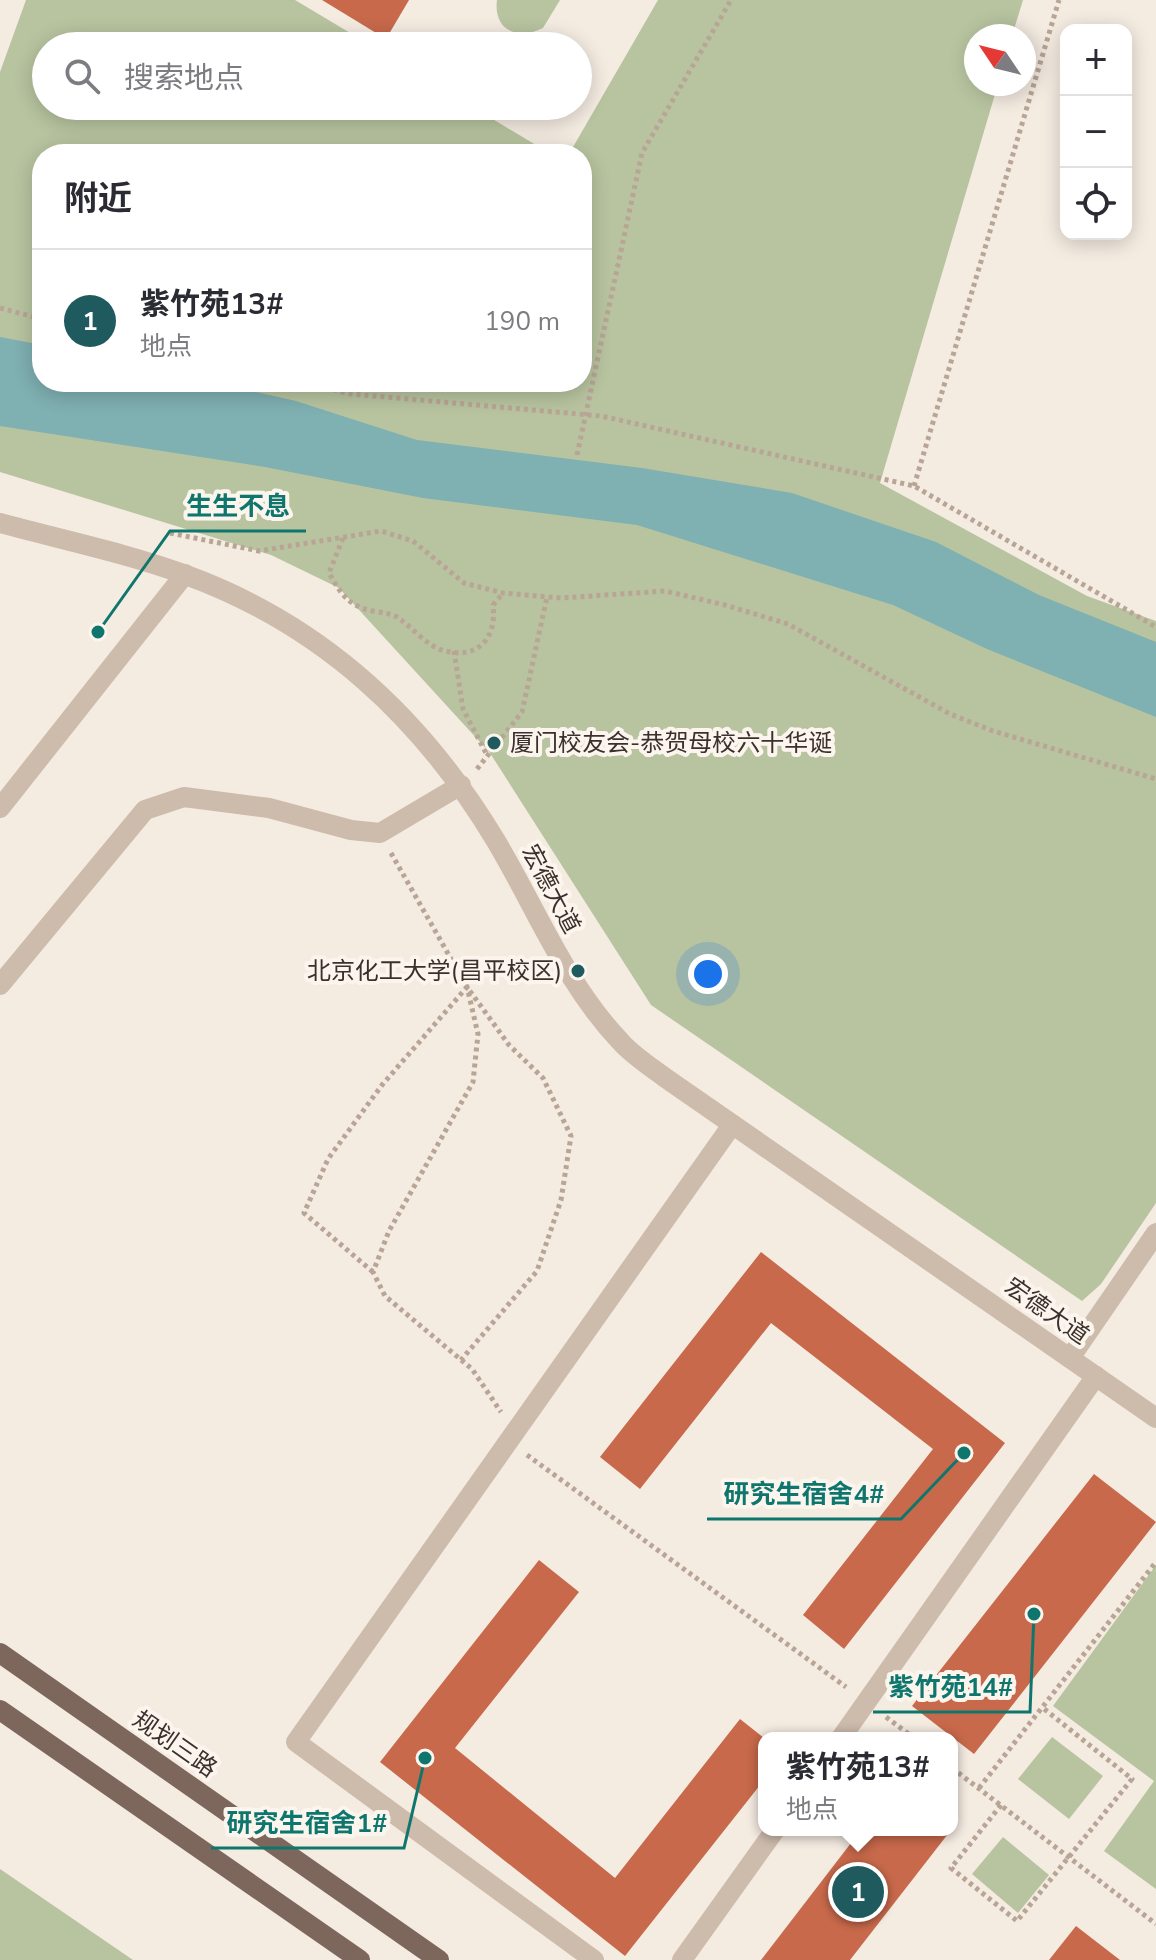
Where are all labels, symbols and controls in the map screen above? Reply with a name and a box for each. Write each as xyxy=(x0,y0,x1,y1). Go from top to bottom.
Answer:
north arrow xyxy=(964,24,1036,96)
map controls xyxy=(1060,24,1132,240)
button: + xyxy=(1060,24,1132,96)
search box xyxy=(32,32,592,120)
icon: search xyxy=(60,54,104,98)
text: 搜索地点 xyxy=(124,58,244,99)
button: − xyxy=(1060,96,1132,168)
button: locate xyxy=(1060,168,1132,240)
text: 附近 xyxy=(64,176,132,222)
text: 紫竹苑13# xyxy=(140,284,284,325)
text: 1 xyxy=(82,304,98,339)
text: 190 m xyxy=(484,304,560,339)
text: 地点 xyxy=(140,329,192,364)
callout: 生生不息 xyxy=(170,481,306,531)
text: 生生不息 xyxy=(186,489,290,524)
place label: 厦门校友会-恭贺母校六十华诞 xyxy=(510,727,832,759)
marker: 厦门校友会-恭贺母校六十华诞 xyxy=(485,734,503,752)
street label: 宏德大道 xyxy=(514,839,588,939)
your location xyxy=(688,954,728,994)
place label: 北京化工大学(昌平校区) xyxy=(307,955,562,987)
marker: 北京化工大学(昌平校区) xyxy=(569,962,587,980)
street label: 宏德大道 xyxy=(999,1270,1095,1352)
callout: 研究生宿舍4# xyxy=(707,1469,901,1519)
text: 研究生宿舍4# xyxy=(723,1477,885,1512)
callout: 紫竹苑14# xyxy=(873,1662,1030,1712)
text: 紫竹苑14# xyxy=(889,1670,1013,1705)
street label: 规划三路 xyxy=(127,1703,223,1785)
popup xyxy=(758,1732,958,1836)
text: 紫竹苑13# xyxy=(786,1747,930,1788)
text: 地点 xyxy=(786,1792,838,1827)
callout: 研究生宿舍1# xyxy=(211,1798,404,1848)
text: 研究生宿舍1# xyxy=(226,1806,388,1841)
pin: 1 xyxy=(832,1862,884,1922)

